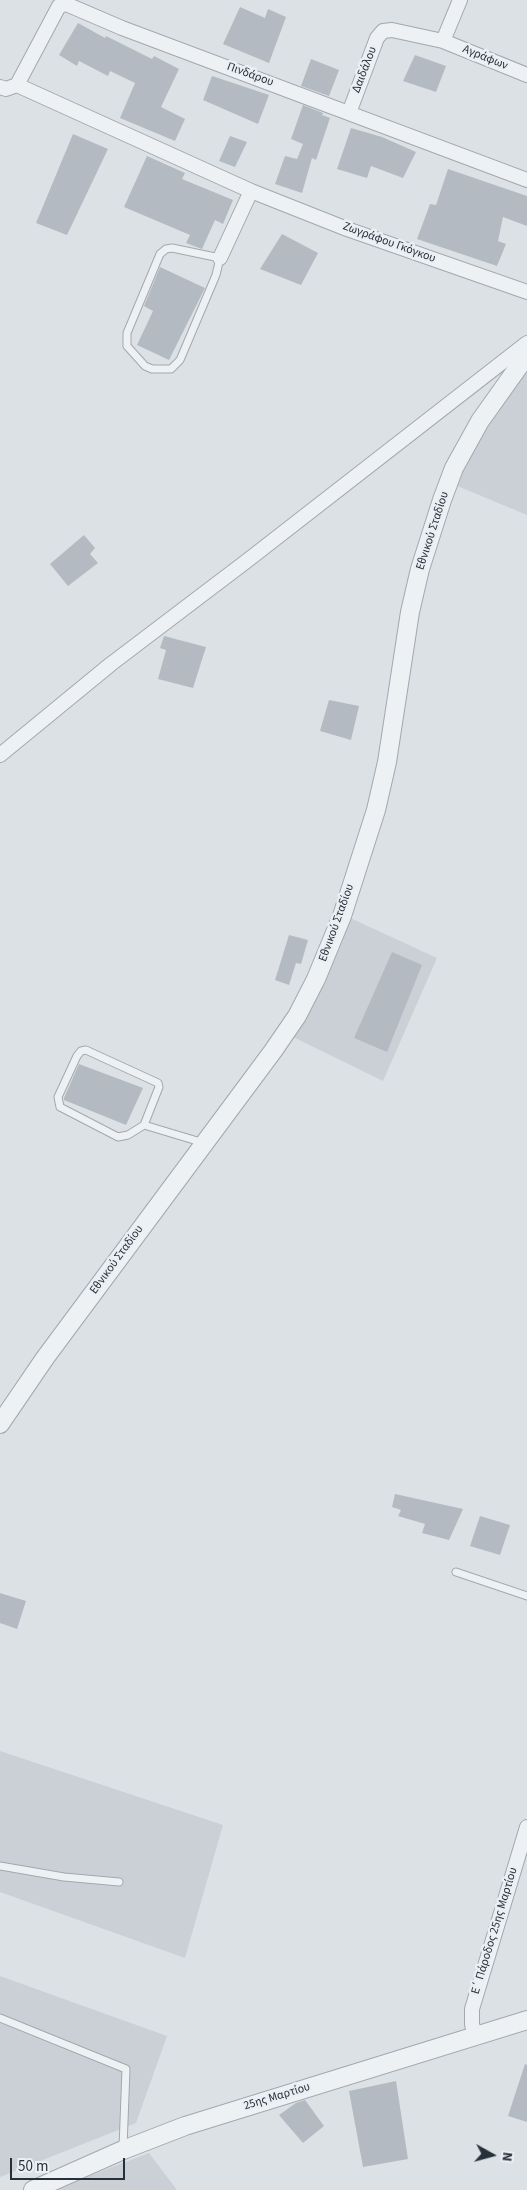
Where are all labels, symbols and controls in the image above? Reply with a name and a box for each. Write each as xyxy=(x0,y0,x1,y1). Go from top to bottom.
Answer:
street label: Αγράφων xyxy=(460,42,510,74)
street label: Δαιδάλου xyxy=(350,45,380,95)
street label: Πινδάρου xyxy=(225,60,275,90)
street label: Ζωγράφου Γκόγκου xyxy=(341,220,437,266)
street label: Εθνικού Σταδίου xyxy=(414,490,452,572)
street label: Εθνικού Σταδίου xyxy=(316,882,358,964)
street label: Εθνικού Σταδίου xyxy=(87,1223,147,1297)
street label: Ε΄ Πάροδος 25ης Μαρτίου xyxy=(469,1866,521,1996)
street label: 25ης Μαρτίου xyxy=(242,2080,312,2114)
north arrow xyxy=(467,2130,517,2180)
scale bar xyxy=(12,2148,128,2180)
text: N xyxy=(496,2151,517,2163)
text: 50 m xyxy=(18,2156,48,2177)

